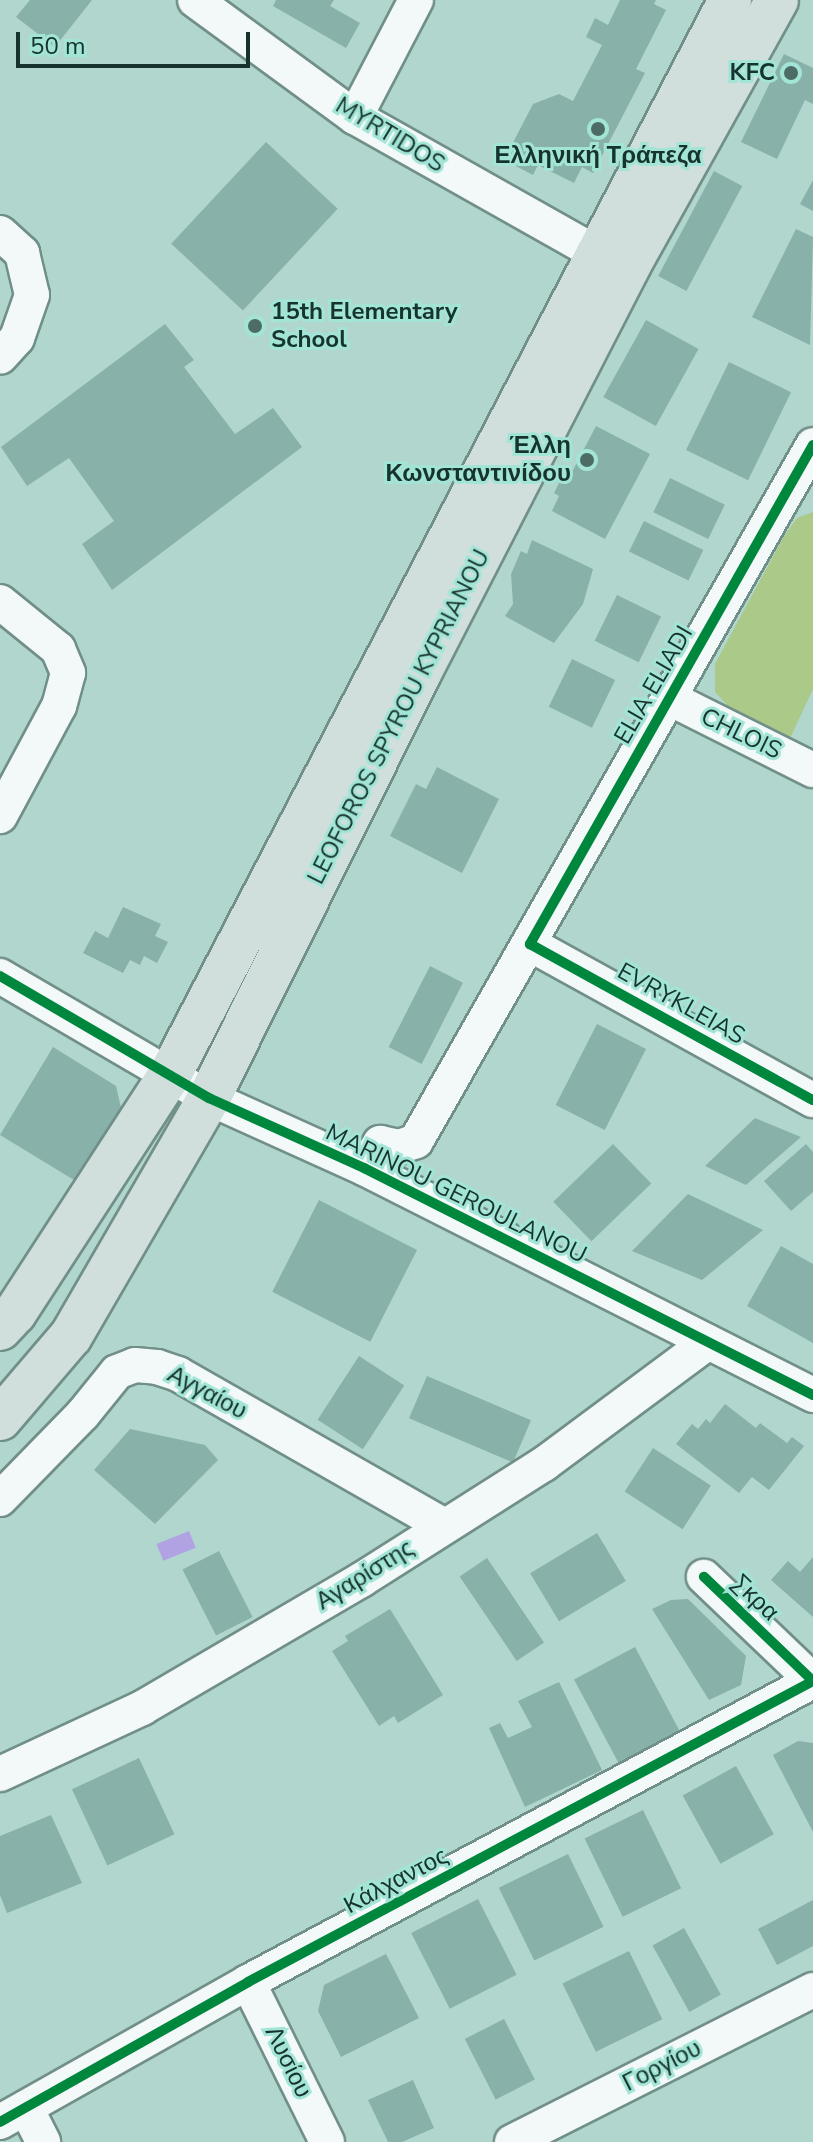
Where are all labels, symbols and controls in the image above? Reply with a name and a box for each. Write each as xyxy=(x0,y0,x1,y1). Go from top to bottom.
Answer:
scale bar xyxy=(20,16,254,66)
text: 50 m xyxy=(30,30,86,62)
place label: KFC xyxy=(730,59,775,87)
marker: KFC xyxy=(782,64,800,82)
street label: MYRTIDOS xyxy=(330,91,450,179)
marker: Ελληνική Τράπεζα xyxy=(589,120,607,138)
place label: Ελληνική Τράπεζα xyxy=(495,142,701,170)
place label: 15th Elementary School xyxy=(271,298,458,354)
marker: 15th Elementary School xyxy=(246,317,264,335)
place label: Έλλη Κωνσταντινίδου xyxy=(385,432,571,488)
marker: Έλλη Κωνσταντινίδου xyxy=(578,451,596,469)
street label: LEOFOROS SPYROU KYPRIANOU xyxy=(302,545,496,889)
street label: ELIA ELIADI xyxy=(609,621,699,749)
street label: CHLOIS xyxy=(696,702,786,766)
street label: EVRYKLEIAS xyxy=(612,957,750,1051)
street label: MARINOU GEROULANOU xyxy=(321,1118,591,1270)
street label: Αγγαίου xyxy=(163,1360,251,1426)
street label: Αγαρίστης xyxy=(311,1534,419,1616)
street label: Σκρα xyxy=(726,1569,784,1627)
street label: Κάλχαντος xyxy=(339,1842,453,1920)
street label: Λυσίου xyxy=(258,2022,318,2102)
street label: Γοργίου xyxy=(618,2034,706,2098)

